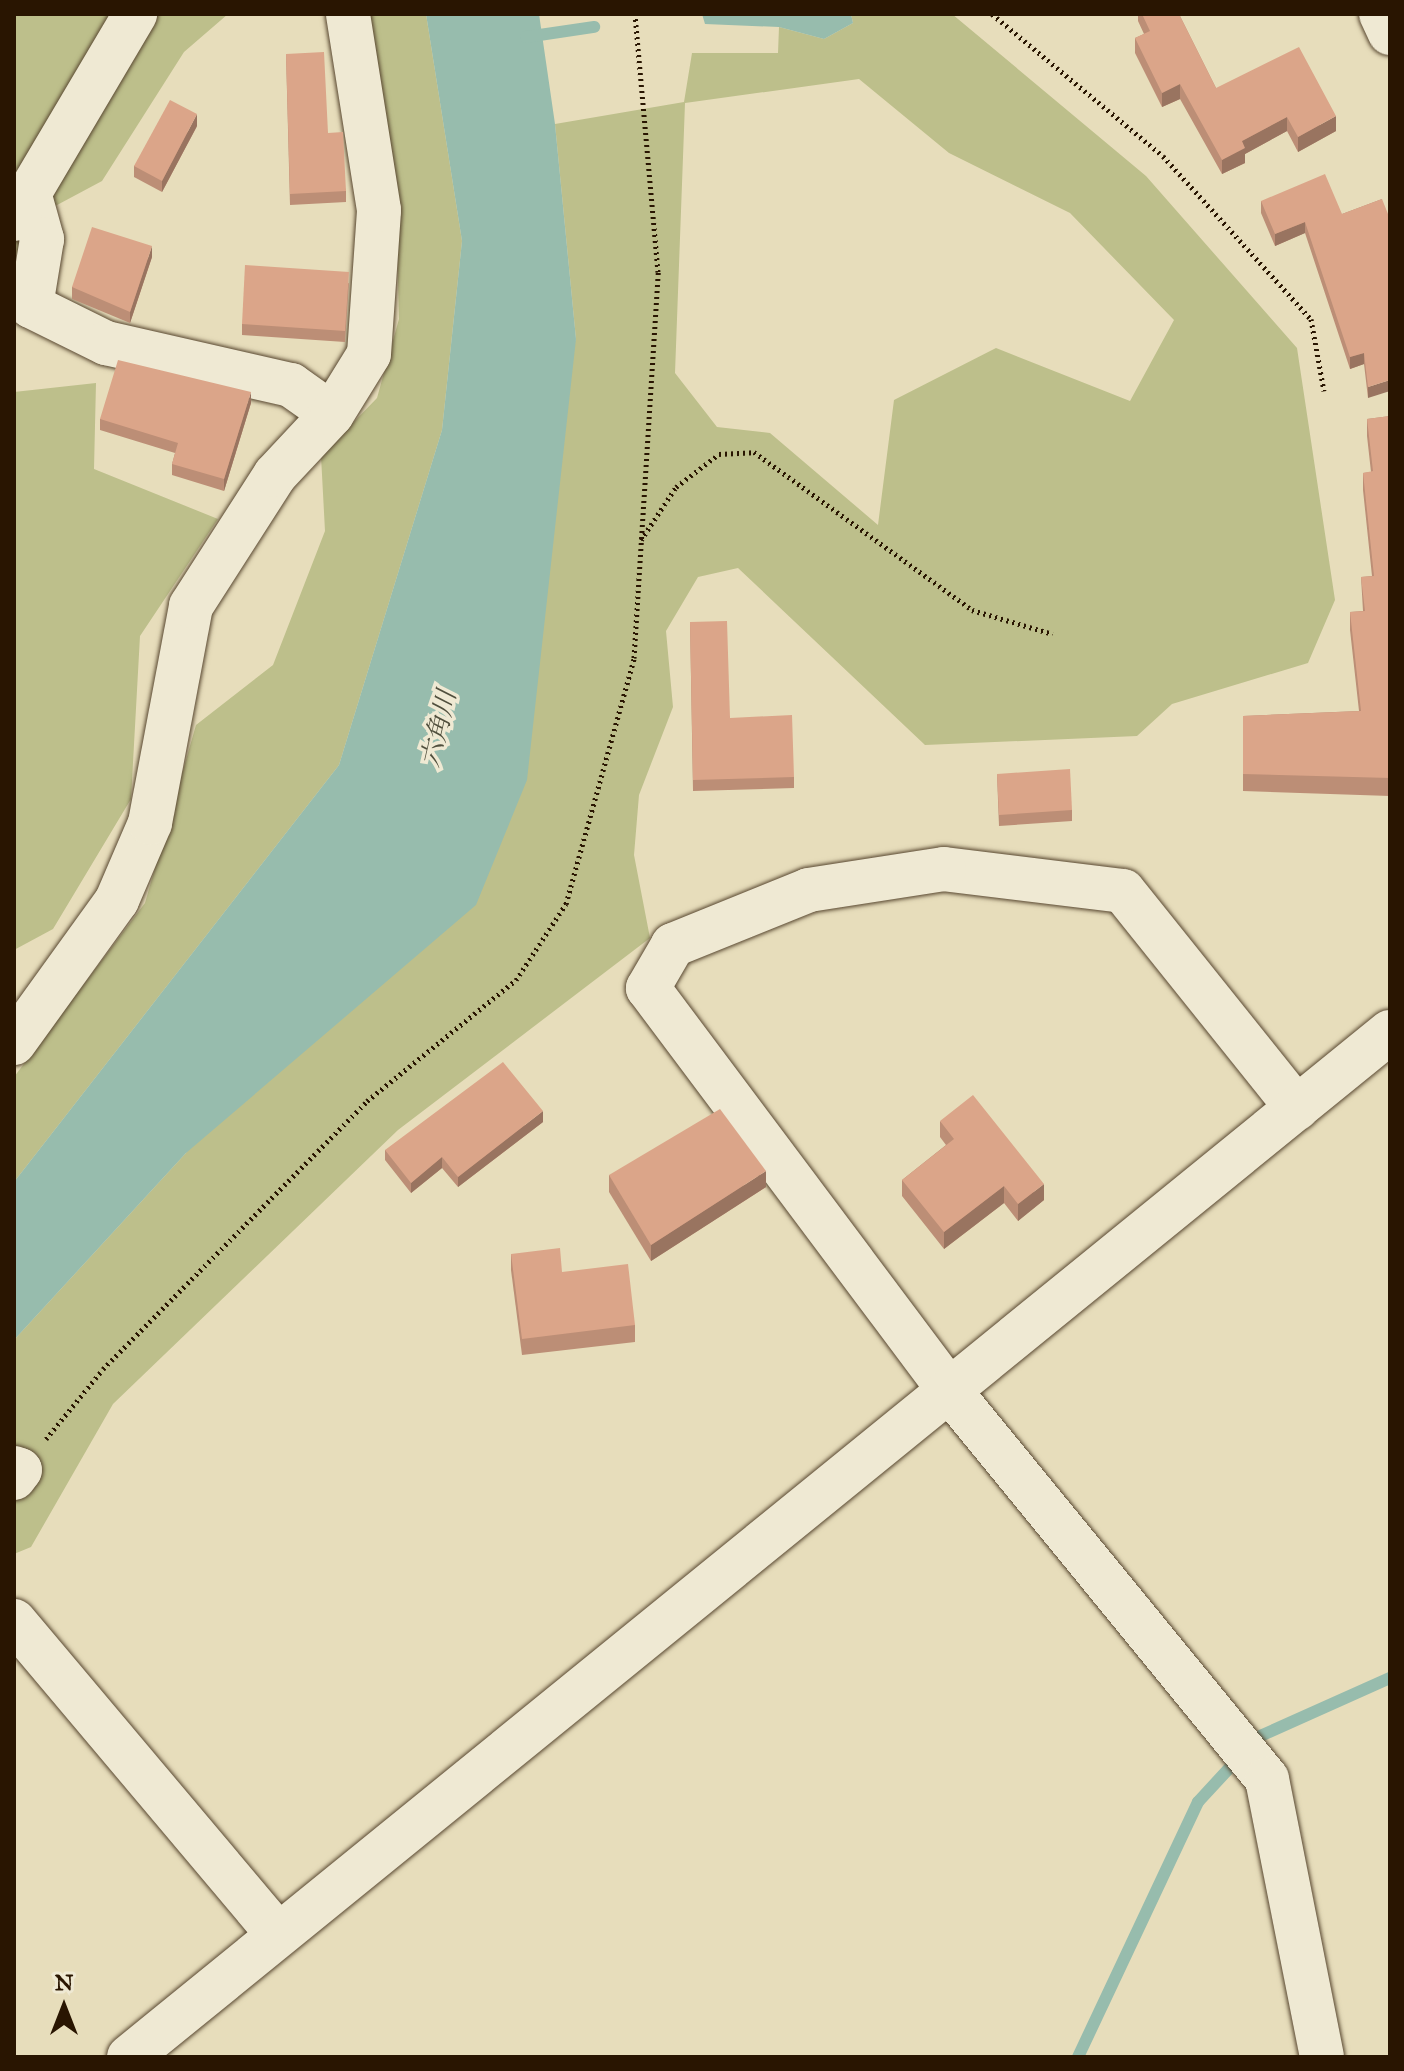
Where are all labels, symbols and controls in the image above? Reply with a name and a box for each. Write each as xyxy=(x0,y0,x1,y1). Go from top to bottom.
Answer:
water label: 六角川 xyxy=(415,687,463,771)
north arrow xyxy=(24,1967,104,2047)
text: N xyxy=(55,1969,73,1996)

